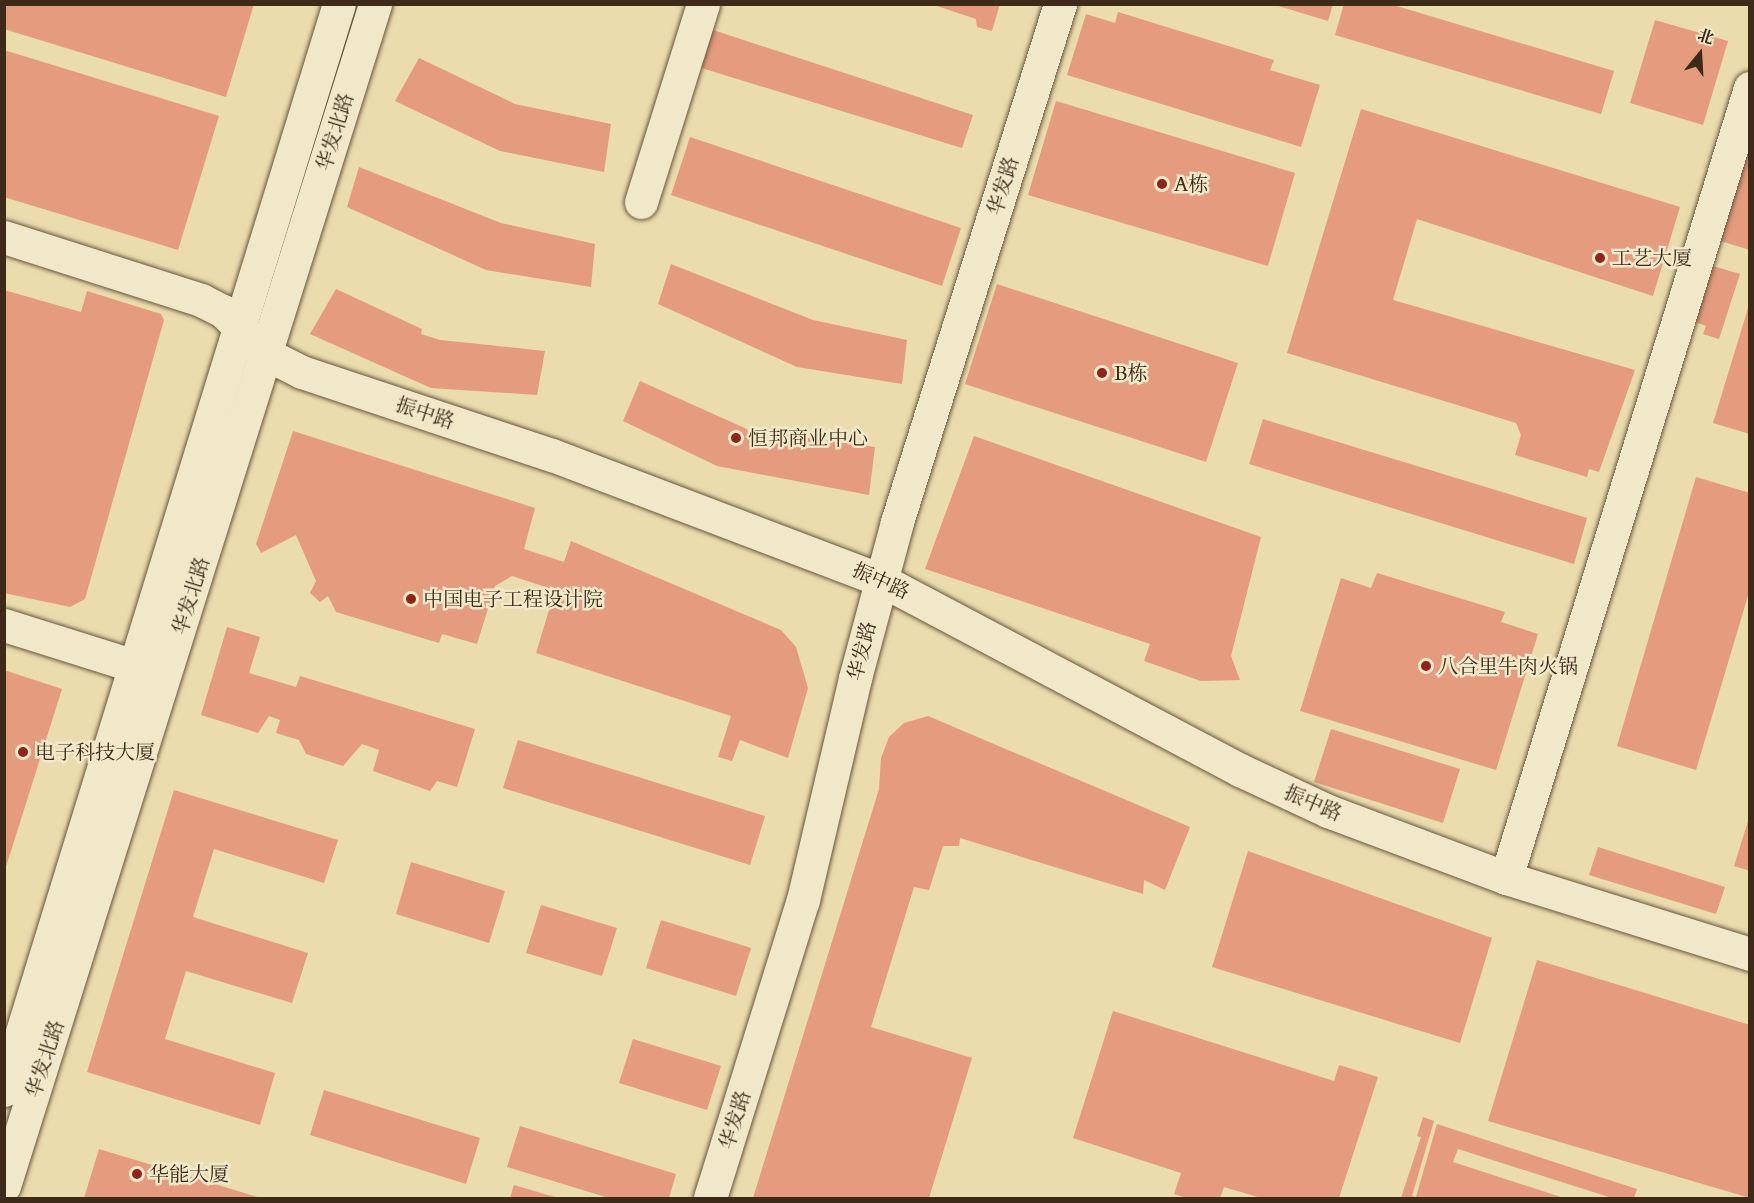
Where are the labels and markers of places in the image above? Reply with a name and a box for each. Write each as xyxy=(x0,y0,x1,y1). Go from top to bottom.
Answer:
place label: A栋 xyxy=(1174,172,1208,196)
marker: A栋 xyxy=(1155,177,1169,191)
place label: 工艺大厦 xyxy=(1612,246,1692,270)
marker: 工艺大厦 xyxy=(1593,251,1607,265)
place label: B栋 xyxy=(1114,361,1148,385)
marker: B栋 xyxy=(1095,366,1109,380)
place label: 恒邦商业中心 xyxy=(748,426,868,450)
marker: 恒邦商业中心 xyxy=(729,431,743,445)
place label: 中国电子工程设计院 xyxy=(423,587,603,611)
marker: 中国电子工程设计院 xyxy=(404,592,418,606)
place label: 八合里牛肉火锅 xyxy=(1438,654,1578,678)
marker: 八合里牛肉火锅 xyxy=(1419,659,1433,673)
place label: 电子科技大厦 xyxy=(35,740,155,764)
marker: 电子科技大厦 xyxy=(16,745,30,759)
place label: 华能大厦 xyxy=(149,1162,229,1186)
marker: 华能大厦 xyxy=(130,1167,144,1181)

